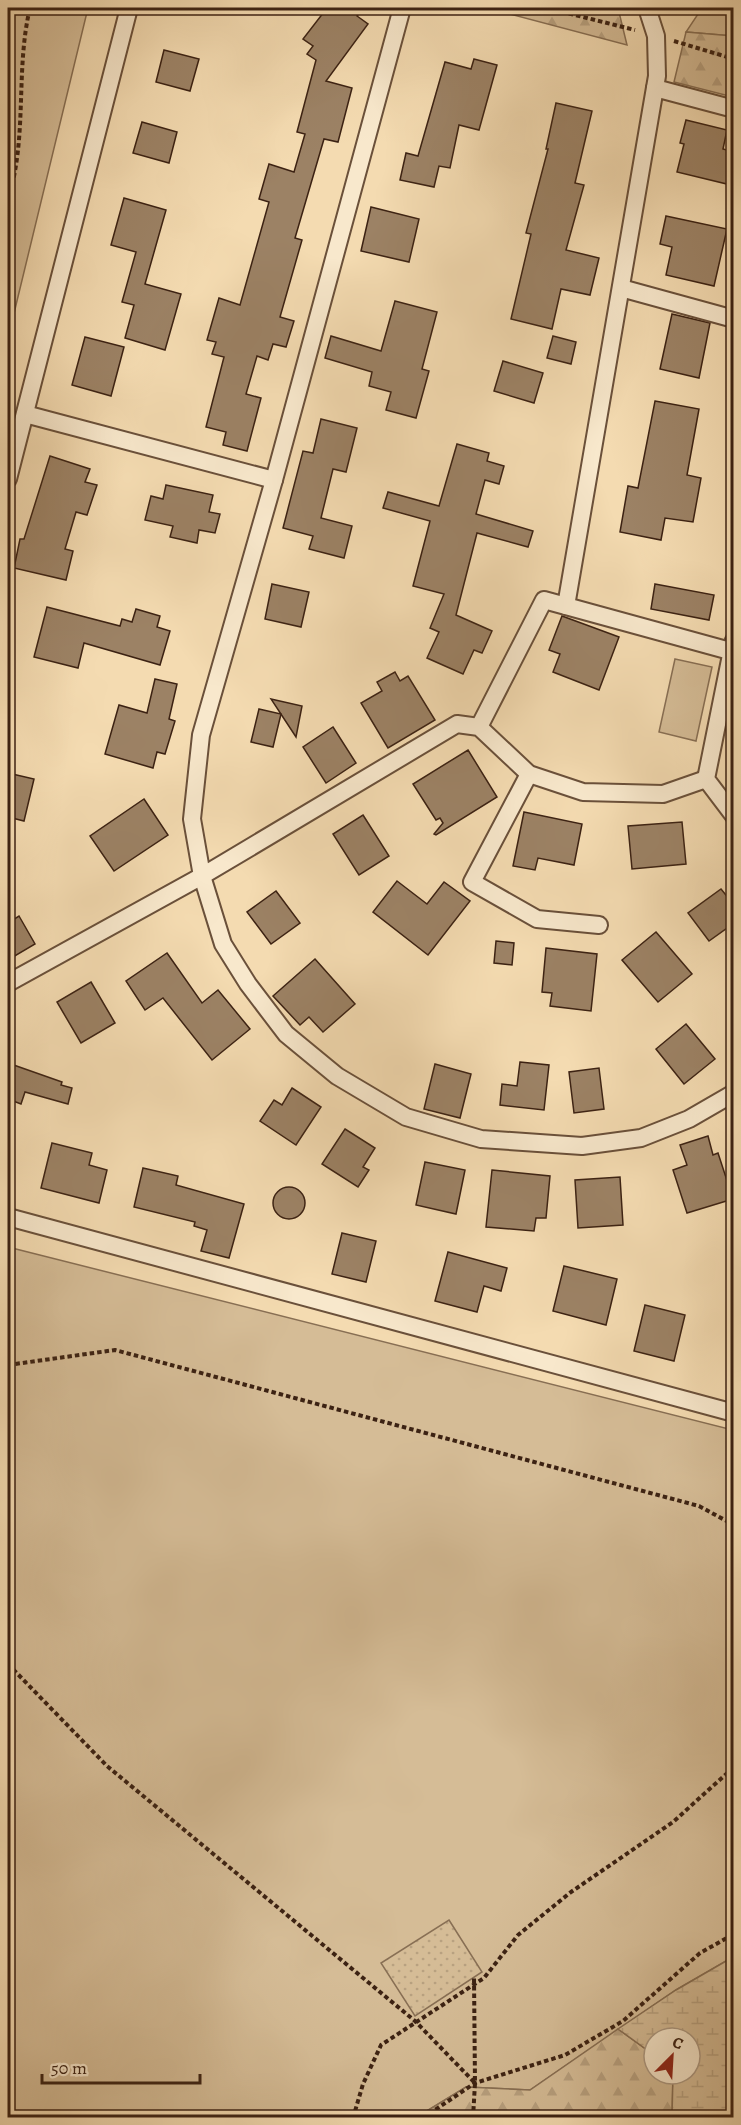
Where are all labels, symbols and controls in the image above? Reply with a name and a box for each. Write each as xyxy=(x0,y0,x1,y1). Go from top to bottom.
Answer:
north arrow xyxy=(642,2026,702,2086)
text: С xyxy=(669,2031,687,2055)
scale bar xyxy=(42,2047,200,2085)
text: 50 m xyxy=(51,2056,87,2080)

